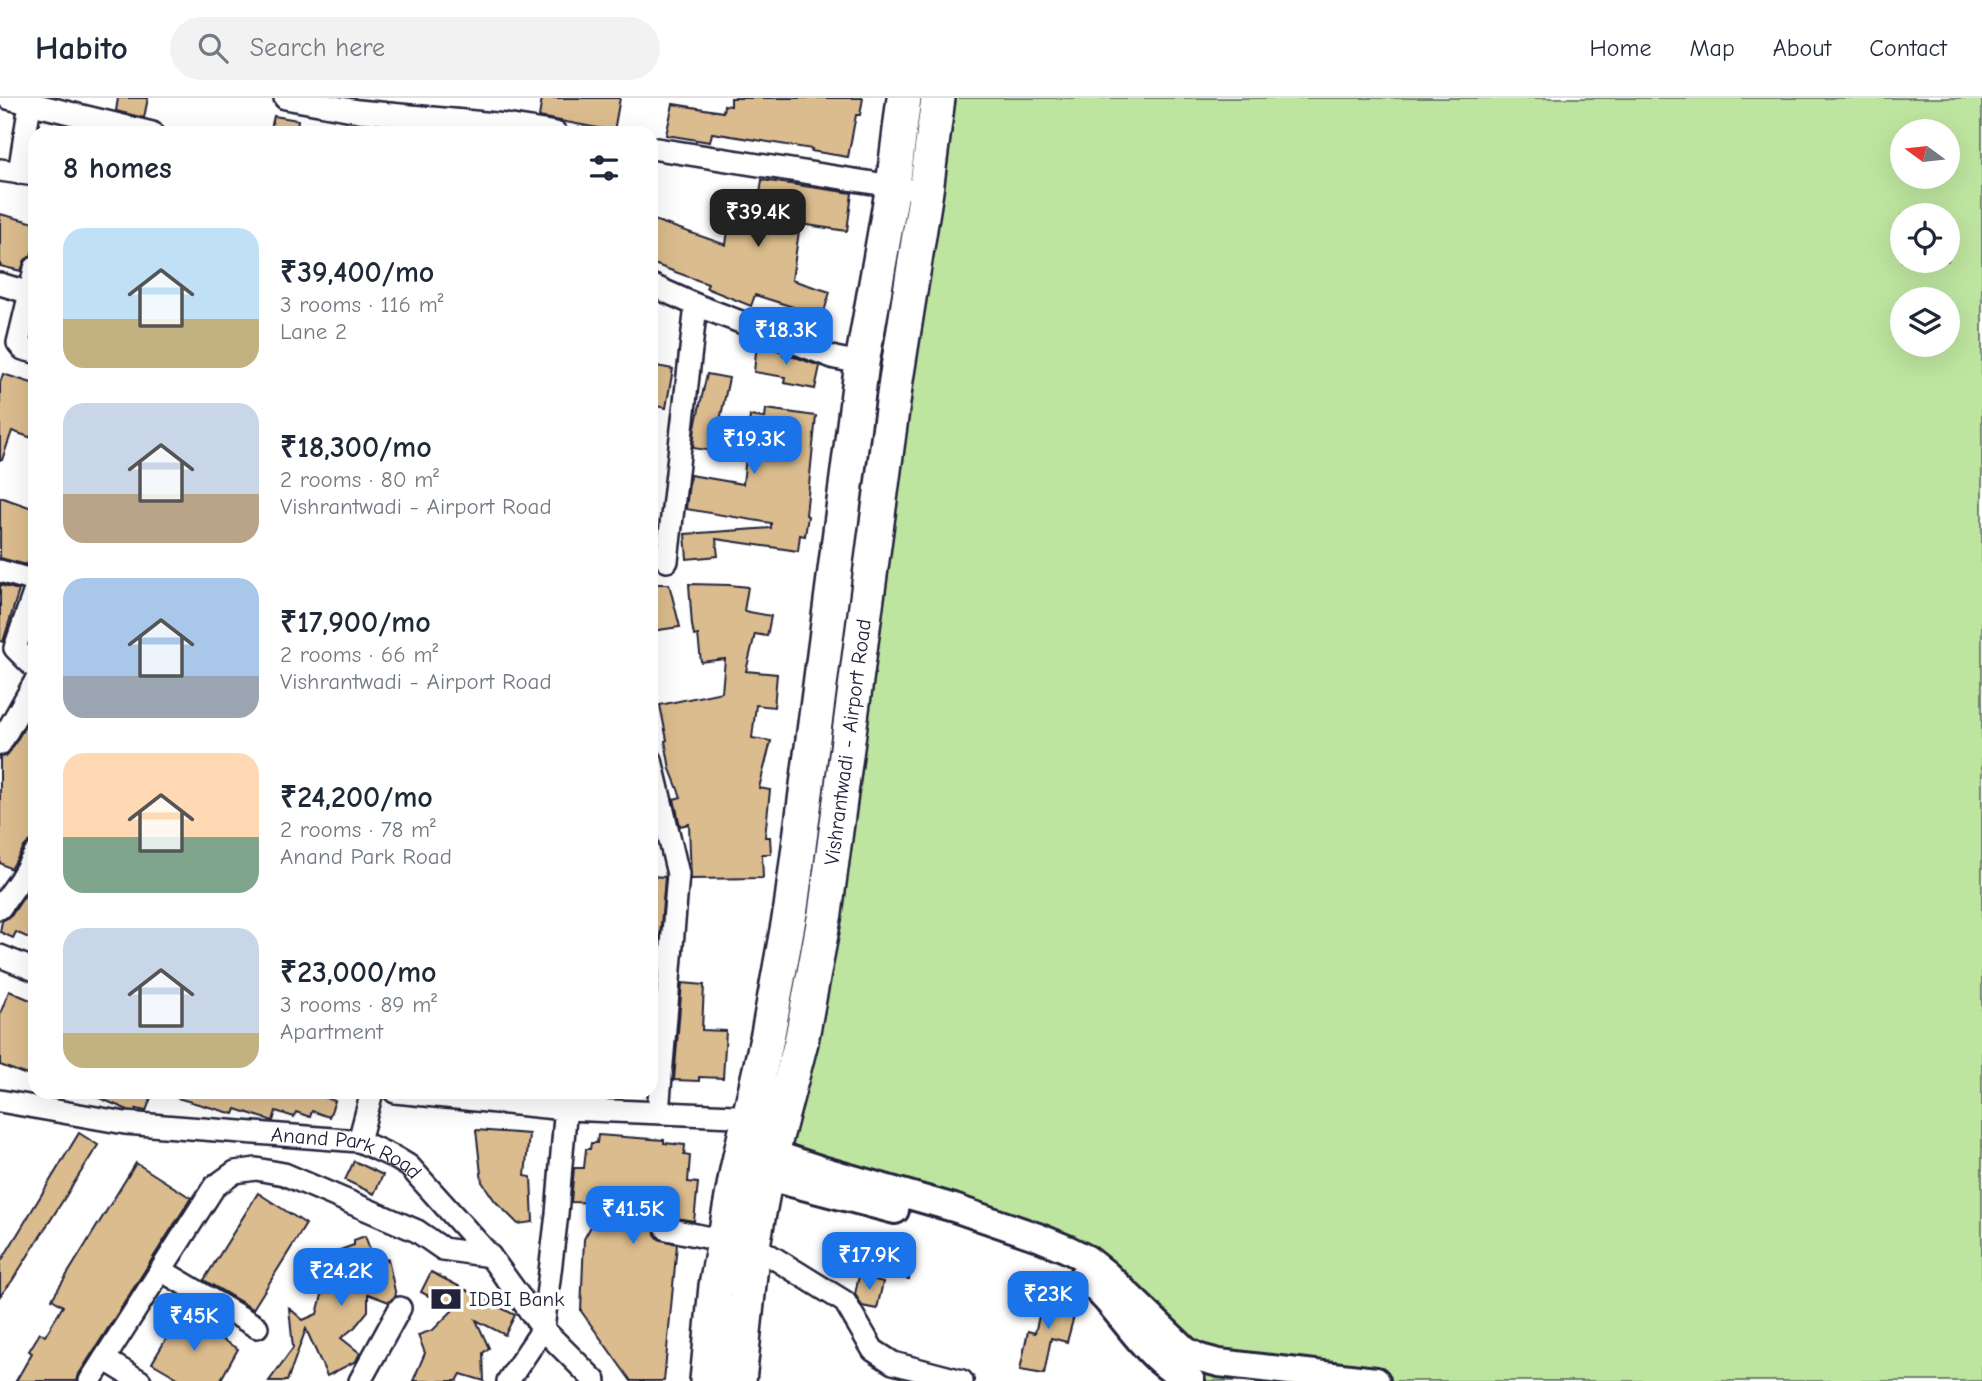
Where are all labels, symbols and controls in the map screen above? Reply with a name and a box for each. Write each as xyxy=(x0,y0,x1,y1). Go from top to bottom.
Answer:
search box xyxy=(170,17,660,80)
text: Habito xyxy=(35,29,128,67)
icon: search xyxy=(194,29,232,67)
text: Search here xyxy=(250,33,385,63)
text: Home xyxy=(1590,34,1651,62)
text: Map xyxy=(1689,34,1735,62)
text: About xyxy=(1773,34,1831,62)
text: Contact xyxy=(1869,34,1947,62)
north arrow xyxy=(1890,119,1960,189)
map controls xyxy=(1890,119,1960,357)
icon: filters xyxy=(585,149,623,187)
text: 8 homes xyxy=(63,151,172,186)
pin: ₹39.4K xyxy=(701,190,815,249)
text: ₹39.4K xyxy=(726,198,790,225)
button: locate xyxy=(1890,203,1960,273)
text: ₹39,400/mo xyxy=(280,255,434,290)
icon: home xyxy=(119,256,203,340)
button: layers xyxy=(1890,287,1960,357)
text: 3 rooms · 116 m² xyxy=(280,291,444,318)
pin: ₹18.3K xyxy=(729,308,843,367)
text: ₹18.3K xyxy=(755,316,817,343)
text: Lane 2 xyxy=(280,318,347,345)
pin: ₹19.3K xyxy=(697,416,811,476)
text: ₹19.3K xyxy=(723,425,785,452)
text: ₹18,300/mo xyxy=(280,430,432,465)
icon: home xyxy=(119,431,203,515)
text: 2 rooms · 80 m² xyxy=(280,466,439,493)
text: Vishrantwadi - Airport Road xyxy=(280,493,552,520)
text: ₹17,900/mo xyxy=(280,605,431,640)
icon: home xyxy=(119,606,203,690)
street label: Vishrantwadi - Airport Road xyxy=(819,618,876,867)
text: 2 rooms · 66 m² xyxy=(280,641,438,668)
text: Vishrantwadi - Airport Road xyxy=(280,668,552,695)
text: ₹24,200/mo xyxy=(280,780,433,815)
icon: home xyxy=(119,781,203,865)
text: 2 rooms · 78 m² xyxy=(280,816,436,843)
text: Anand Park Road xyxy=(280,843,452,870)
text: ₹23,000/mo xyxy=(280,955,437,990)
icon: home xyxy=(119,956,203,1040)
text: 3 rooms · 89 m² xyxy=(280,991,437,1018)
text: Apartment xyxy=(280,1018,383,1045)
street label: Anand Park Road xyxy=(270,1122,427,1184)
pin: ₹41.5K xyxy=(576,1186,690,1246)
text: ₹41.5K xyxy=(602,1195,664,1222)
pin: ₹17.9K xyxy=(812,1232,926,1292)
text: ₹17.9K xyxy=(838,1241,900,1268)
pin: ₹24.2K xyxy=(284,1248,398,1308)
text: ₹24.2K xyxy=(309,1257,373,1284)
pin: ₹23K xyxy=(1007,1272,1089,1331)
text: ₹23K xyxy=(1024,1280,1072,1307)
bank icon: IDBI Bank xyxy=(429,1282,463,1316)
place label: IDBI Bank xyxy=(469,1287,564,1311)
pin: ₹45K xyxy=(153,1294,235,1353)
text: ₹45K xyxy=(169,1302,219,1329)

